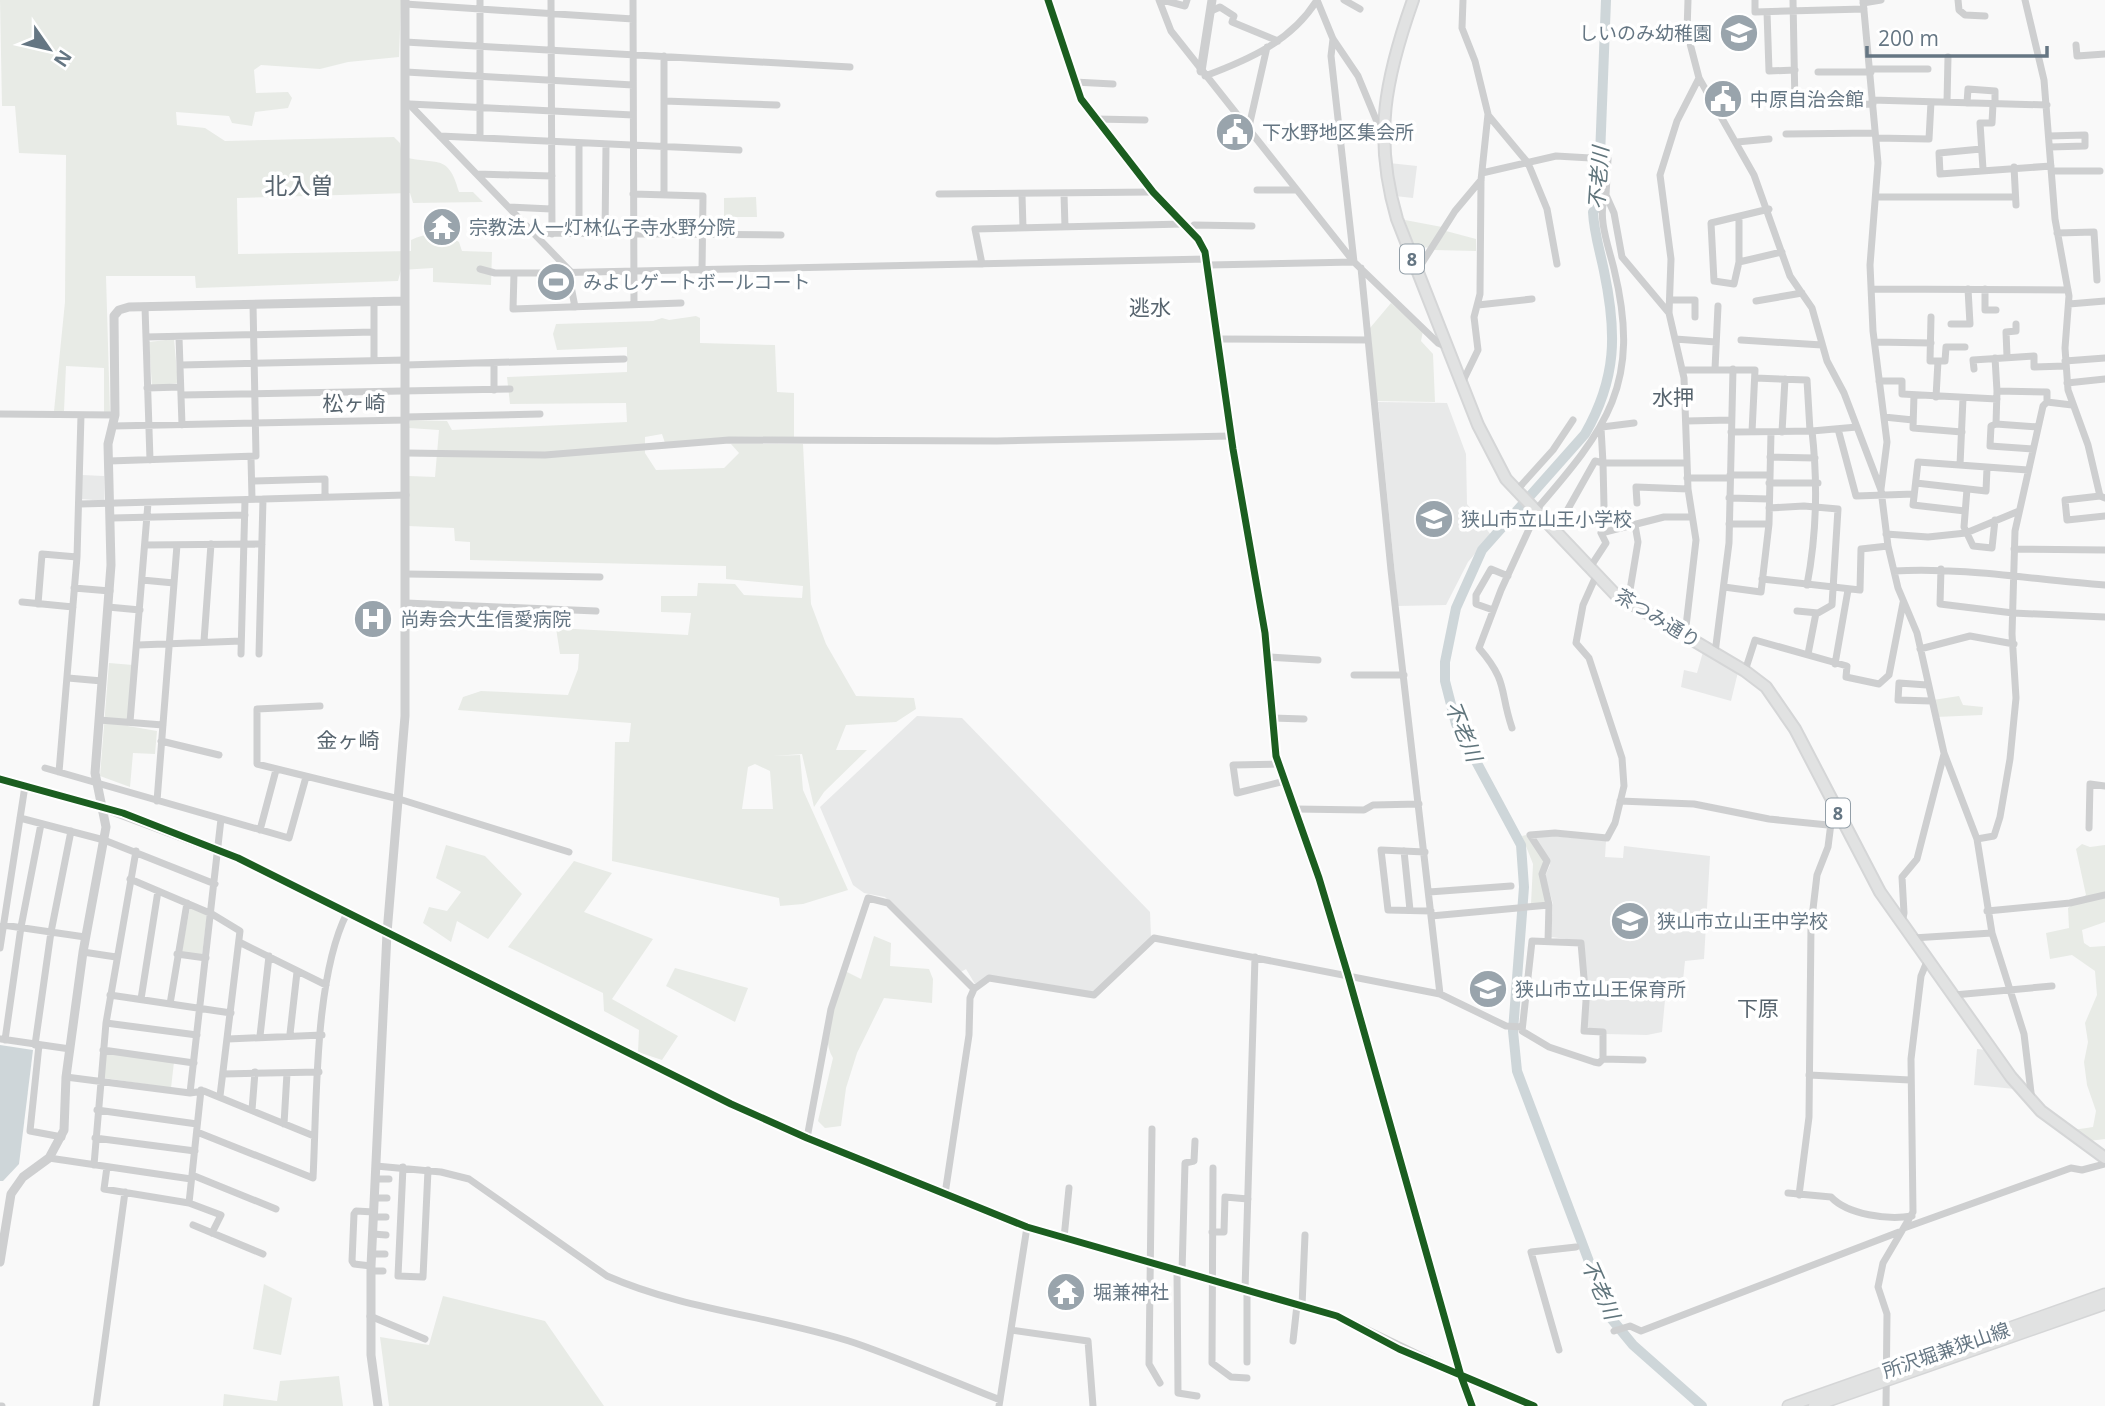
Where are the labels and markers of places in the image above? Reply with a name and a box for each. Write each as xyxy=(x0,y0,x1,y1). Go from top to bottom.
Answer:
school or university icon: しいのみ幼稚園 xyxy=(1718,12,1760,54)
place label: しいのみ幼稚園 xyxy=(1579,20,1712,46)
public building icon: 中原自治会館 xyxy=(1702,78,1744,120)
place label: 中原自治会館 xyxy=(1750,86,1864,112)
public building icon: 下水野地区集会所 xyxy=(1214,111,1256,153)
place label: 下水野地区集会所 xyxy=(1262,119,1414,145)
temple icon: 宗教法人一灯林仏子寺水野分院 xyxy=(421,206,463,248)
place label: 宗教法人一灯林仏子寺水野分院 xyxy=(469,214,735,240)
sports icon: みよしゲートボールコート xyxy=(535,261,577,303)
place label: みよしゲートボールコート xyxy=(583,269,811,295)
school or university icon: 狭山市立山王小学校 xyxy=(1413,498,1455,540)
place label: 狭山市立山王小学校 xyxy=(1461,506,1632,532)
hospital icon: 尚寿会大生信愛病院 xyxy=(352,598,394,640)
place label: 尚寿会大生信愛病院 xyxy=(400,606,571,632)
school or university icon: 狭山市立山王中学校 xyxy=(1609,900,1651,942)
place label: 狭山市立山王中学校 xyxy=(1657,908,1828,934)
school or university icon: 狭山市立山王保育所 xyxy=(1467,968,1509,1010)
place label: 狭山市立山王保育所 xyxy=(1515,976,1686,1002)
temple icon: 堀兼神社 xyxy=(1045,1271,1087,1313)
place label: 堀兼神社 xyxy=(1093,1279,1169,1305)

